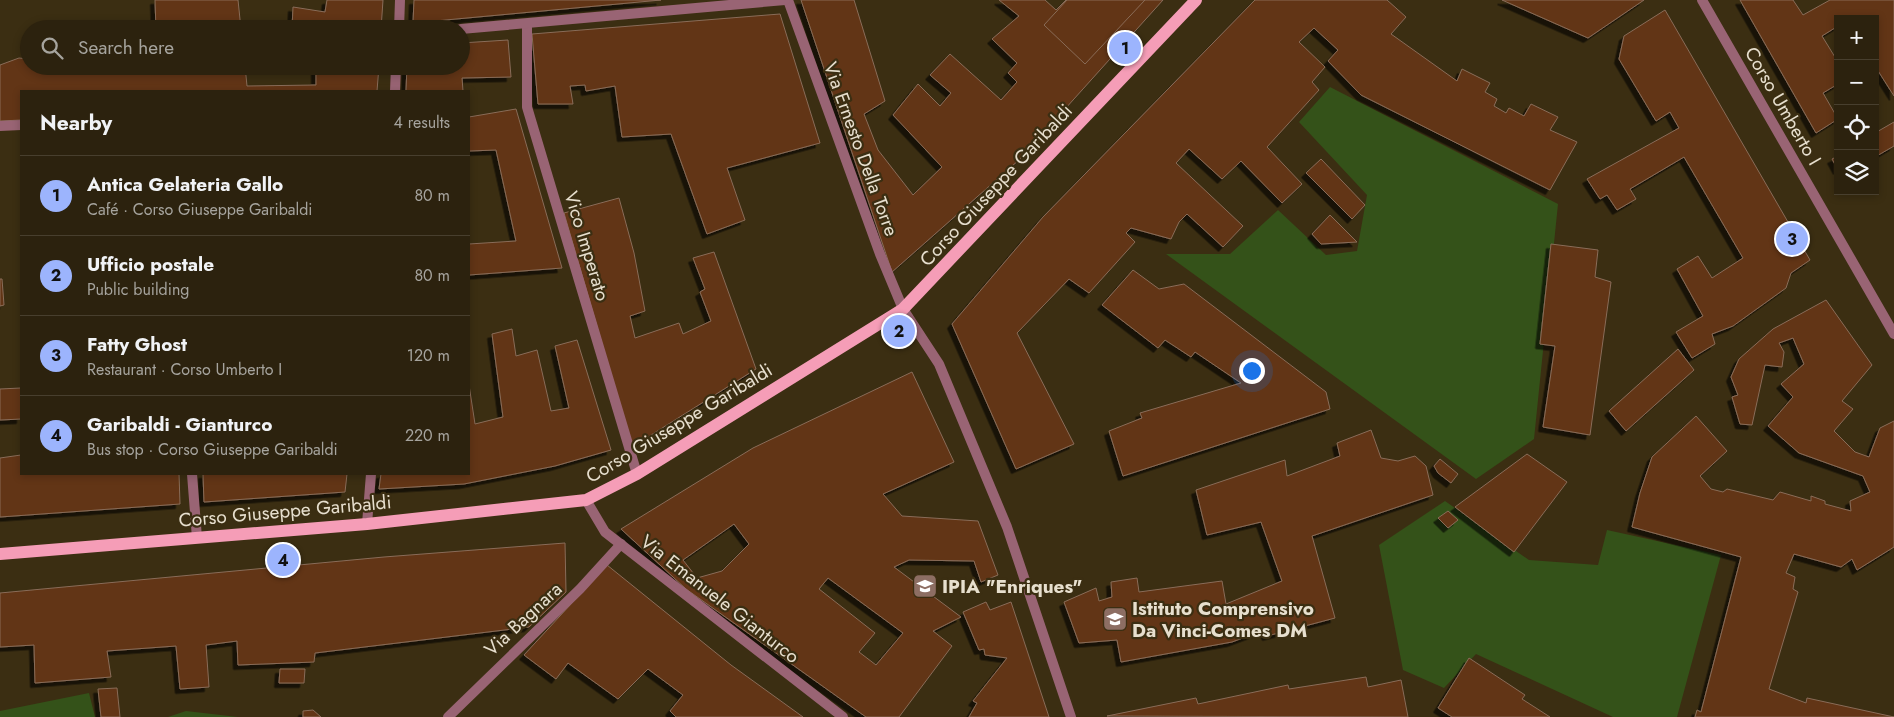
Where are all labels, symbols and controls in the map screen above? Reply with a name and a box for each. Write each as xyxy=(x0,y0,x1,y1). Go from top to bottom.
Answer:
map controls xyxy=(1834,15,1879,195)
button: + xyxy=(1834,15,1879,60)
search box xyxy=(20,20,470,75)
pin: 1 xyxy=(1109,29,1141,67)
icon: search xyxy=(38,34,66,62)
text: Search here xyxy=(78,34,174,61)
street label: Corso Umberto I xyxy=(1738,42,1828,170)
street label: Via Ernesto Della Torre xyxy=(817,58,905,240)
button: − xyxy=(1834,60,1879,105)
street label: Corso Giuseppe Garibaldi xyxy=(913,98,1079,272)
button: locate xyxy=(1834,105,1879,150)
text: Nearby xyxy=(40,108,112,138)
text: 4 results xyxy=(394,111,450,134)
button: layers xyxy=(1834,150,1879,195)
text: Antica Gelateria Gallo xyxy=(87,171,283,198)
text: 1 xyxy=(52,184,60,207)
text: 80 m xyxy=(414,184,450,207)
street label: Vico Imperato xyxy=(558,188,616,304)
text: Café · Corso Giuseppe Garibaldi xyxy=(87,198,313,221)
pin: 3 xyxy=(1776,220,1808,258)
text: Ufficio postale xyxy=(87,251,214,278)
text: 2 xyxy=(51,264,61,287)
text: 80 m xyxy=(414,264,450,287)
text: Public building xyxy=(87,278,189,301)
pin: 2 xyxy=(883,312,915,350)
text: Fatty Ghost xyxy=(87,331,187,358)
text: 3 xyxy=(51,344,61,367)
text: 120 m xyxy=(407,344,450,367)
street label: Corso Giuseppe Garibaldi xyxy=(581,357,777,489)
text: Restaurant · Corso Umberto I xyxy=(87,358,282,381)
your location xyxy=(1239,358,1265,384)
text: Garibaldi - Gianturco xyxy=(87,411,272,438)
text: 4 xyxy=(50,424,62,447)
text: 220 m xyxy=(405,424,450,447)
text: Bus stop · Corso Giuseppe Garibaldi xyxy=(87,438,338,461)
street label: Corso Giuseppe Garibaldi xyxy=(178,488,392,534)
street label: Via Emanuele Gianturco xyxy=(635,528,805,670)
pin: 4 xyxy=(267,541,299,579)
school or university icon: IPIA "Enriques" xyxy=(912,573,938,599)
place label: IPIA "Enriques" xyxy=(942,573,1083,600)
street label: Via Bagnara xyxy=(478,576,568,662)
place label: Istituto Comprensivo Da Vinci-Comes DM xyxy=(1132,595,1314,644)
school or university icon: Istituto Comprensivo Da Vinci-Comes DM xyxy=(1102,606,1128,632)

